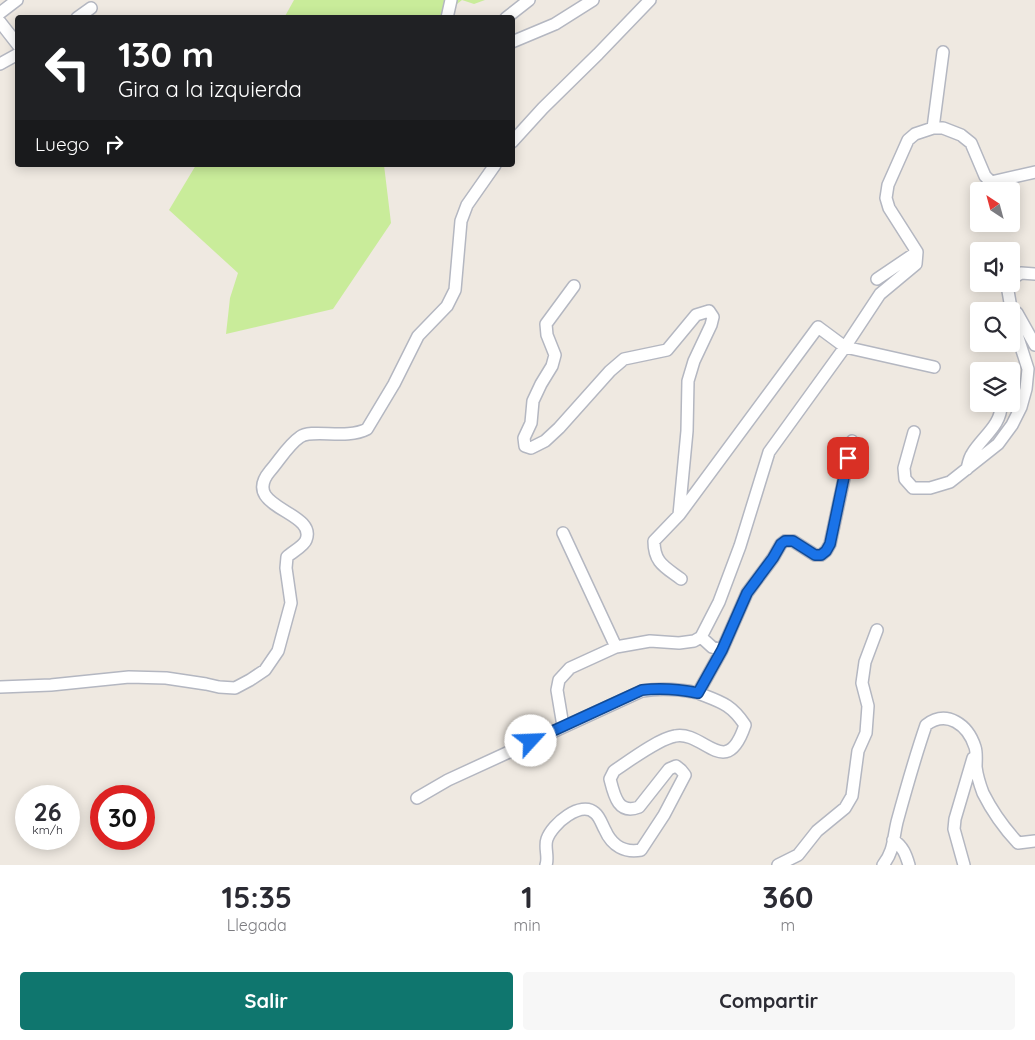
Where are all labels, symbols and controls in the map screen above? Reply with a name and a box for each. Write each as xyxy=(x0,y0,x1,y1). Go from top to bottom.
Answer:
text: 130 m xyxy=(118,32,214,76)
icon: left xyxy=(35,35,100,100)
text: Gira a la izquierda xyxy=(118,75,302,103)
icon: right xyxy=(100,130,128,158)
text: Luego xyxy=(35,132,90,156)
north arrow xyxy=(970,182,1020,232)
map controls xyxy=(970,182,1020,412)
button: sound xyxy=(970,242,1020,292)
button: search xyxy=(970,302,1020,352)
button: layers xyxy=(970,362,1020,412)
pin xyxy=(827,437,869,479)
icon: arrive xyxy=(834,444,862,472)
position arrow xyxy=(504,714,556,766)
speed limit sign: 30 xyxy=(90,785,155,850)
text: 26 xyxy=(33,796,62,827)
text: km/h xyxy=(32,822,63,837)
text: 15:35 xyxy=(222,878,292,916)
text: 1 xyxy=(521,878,533,916)
text: 360 xyxy=(762,878,813,916)
text: Llegada xyxy=(227,915,287,935)
text: min xyxy=(514,915,541,935)
text: m xyxy=(781,915,795,935)
button: Salir xyxy=(20,972,513,1030)
button: Compartir xyxy=(523,972,1015,1030)

